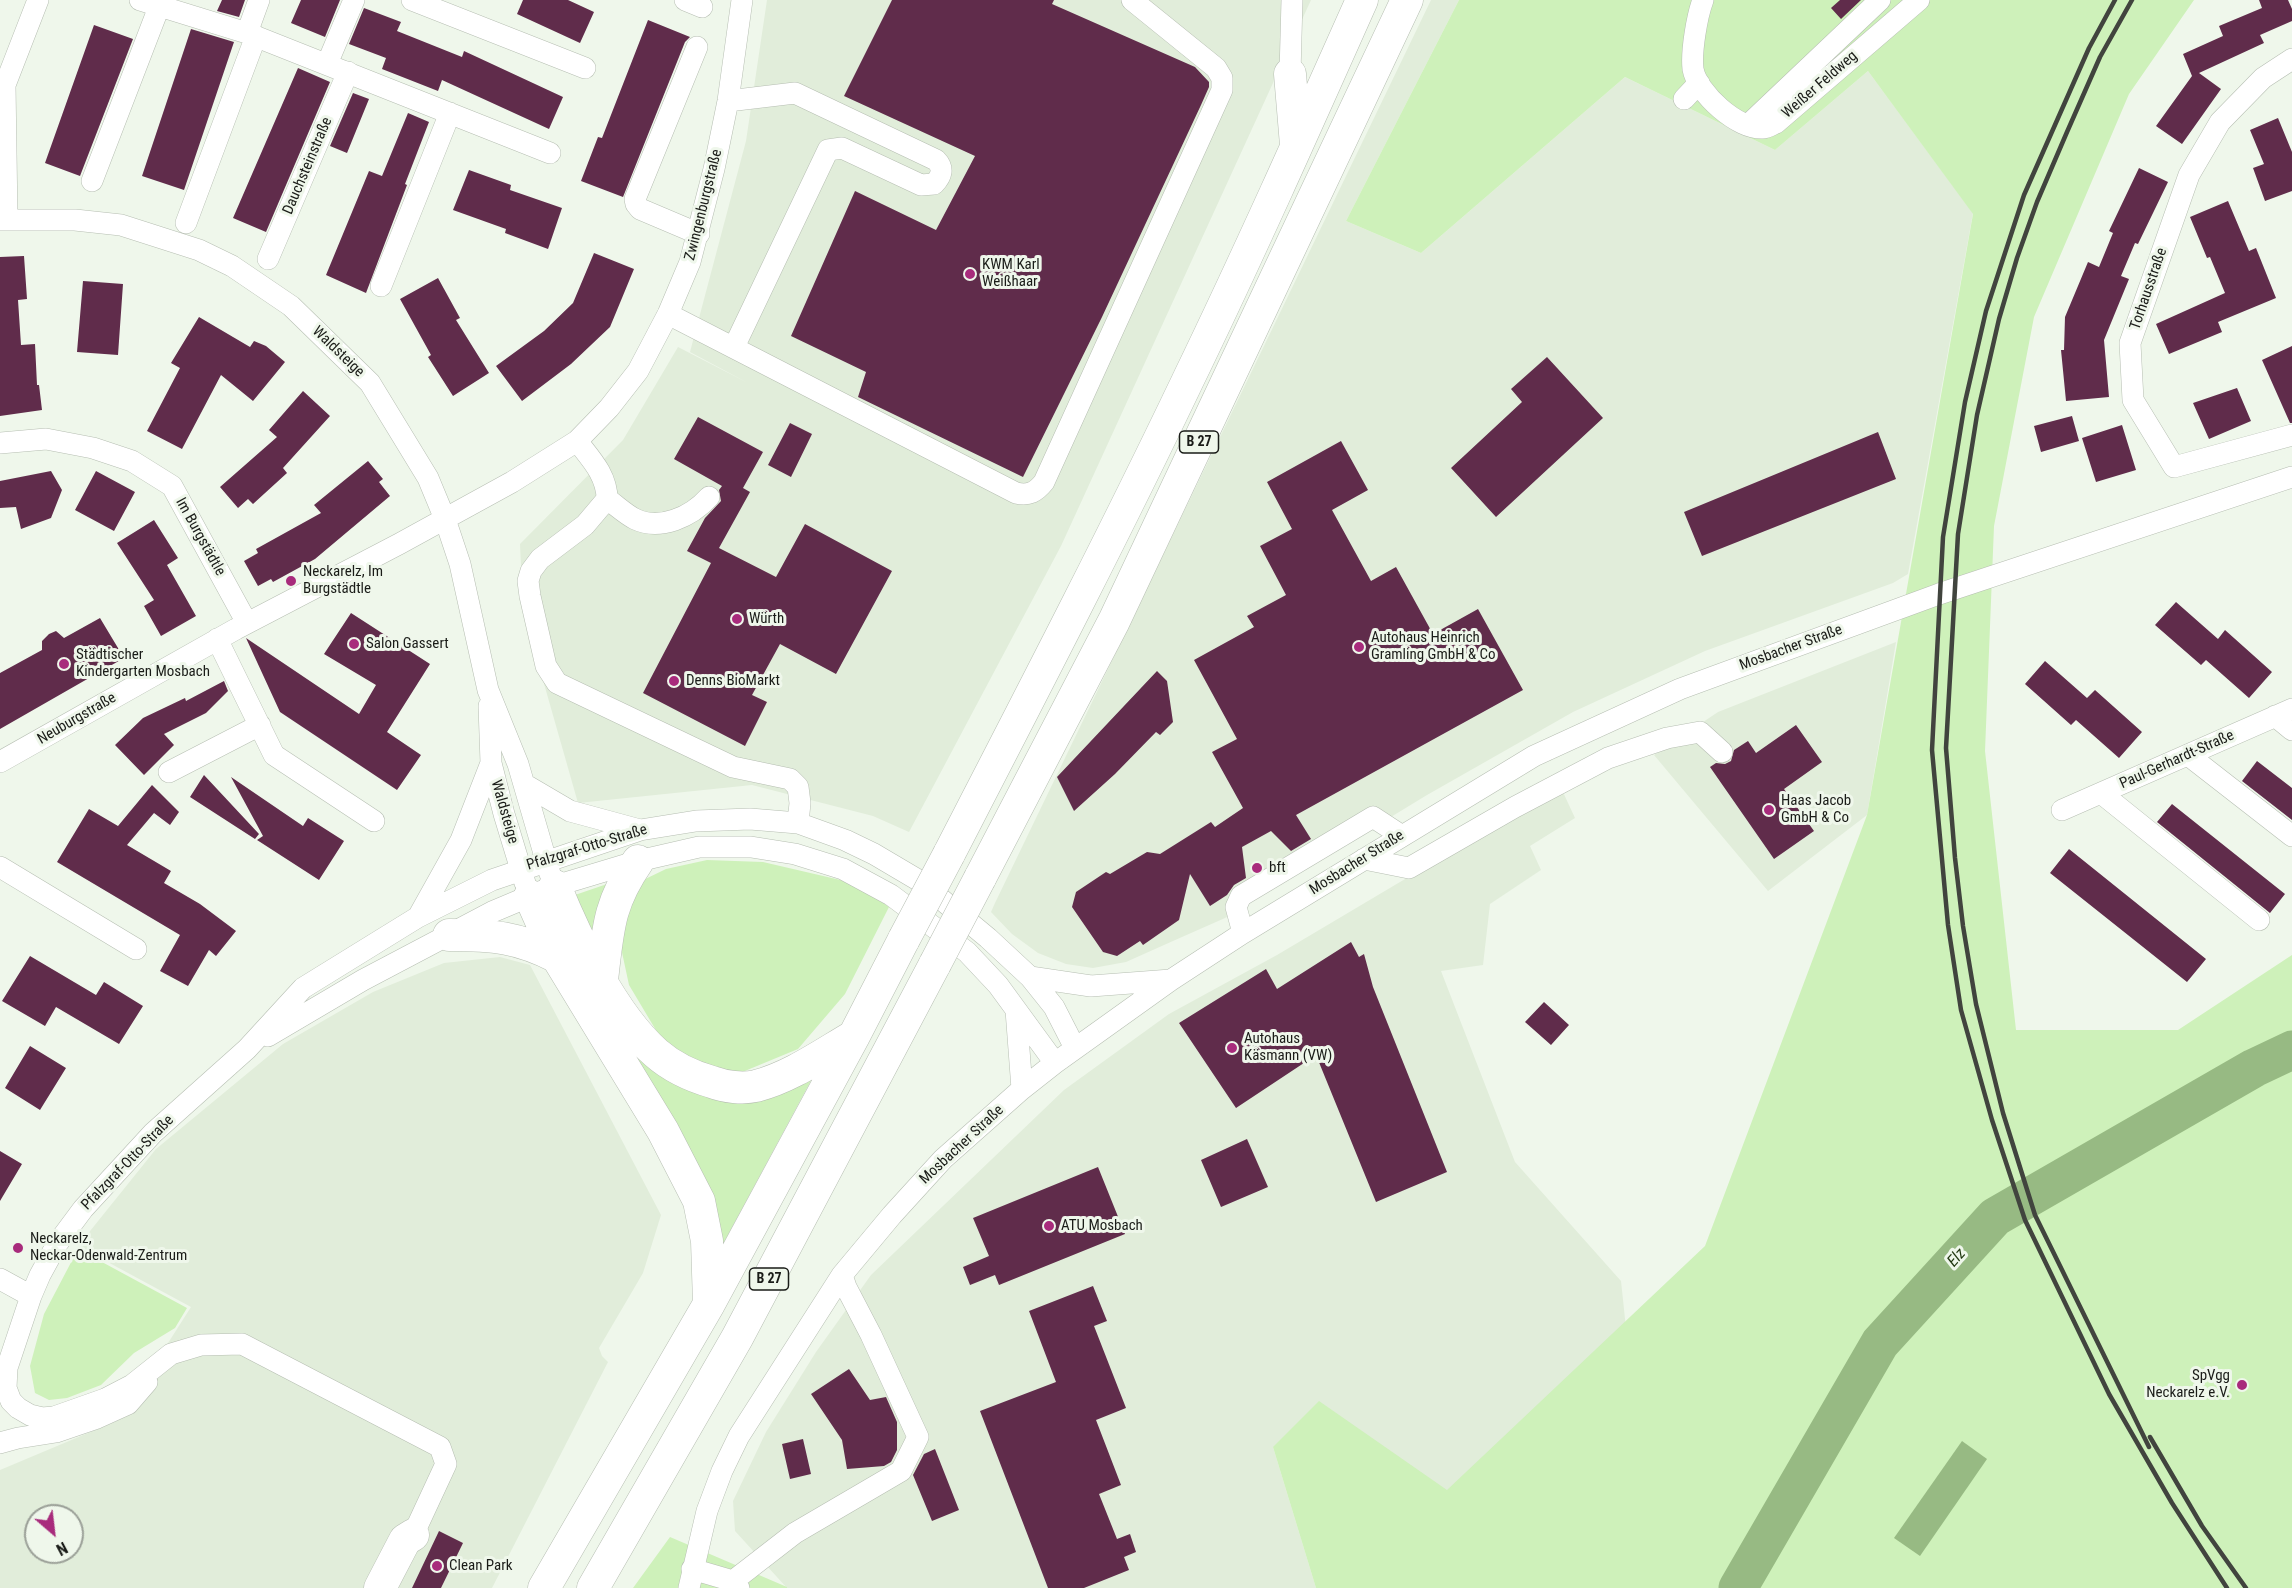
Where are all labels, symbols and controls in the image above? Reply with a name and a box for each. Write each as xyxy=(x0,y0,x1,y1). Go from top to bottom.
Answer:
street label: Weißer Feldweg xyxy=(1779,47,1861,123)
street label: Dauchsteinstraße xyxy=(279,115,337,217)
street label: Zwingenburgstraße xyxy=(681,148,727,262)
street label: Torhausstraße xyxy=(2127,246,2171,332)
place label: KWM Karl Weißhaar xyxy=(982,256,1040,291)
marker: KWM Karl Weißhaar xyxy=(963,267,977,281)
street label: Waldsteige xyxy=(308,323,368,381)
road number: B 27 xyxy=(1180,431,1218,453)
street label: Im Burgstädtle xyxy=(171,495,229,579)
place label: Neckarelz, Im Burgstädtle xyxy=(303,563,383,598)
marker: Neckarelz, Im Burgstädtle xyxy=(284,574,298,588)
place label: Würth xyxy=(749,610,784,628)
marker: Würth xyxy=(730,612,744,626)
street label: Mosbacher Straße xyxy=(1737,621,1845,675)
place label: Autohaus Heinrich Gramling GmbH & Co xyxy=(1371,629,1496,664)
place label: Salon Gassert xyxy=(366,635,449,653)
marker: Salon Gassert xyxy=(347,637,361,651)
marker: Autohaus Heinrich Gramling GmbH & Co xyxy=(1352,640,1366,654)
place label: Städtischer Kindergarten Mosbach xyxy=(76,646,210,681)
marker: Städtischer Kindergarten Mosbach xyxy=(57,657,71,671)
place label: Denns BioMarkt xyxy=(686,672,780,690)
marker: Denns BioMarkt xyxy=(667,674,681,688)
street label: Neuburgstraße xyxy=(35,689,119,749)
street label: Paul-Gerhardt-Straße xyxy=(2117,727,2237,793)
street label: Waldsteige xyxy=(486,778,522,846)
place label: Haas Jacob GmbH & Co xyxy=(1781,792,1851,827)
marker: Haas Jacob GmbH & Co xyxy=(1762,803,1776,817)
street label: Pfalzgraf-Otto-Straße xyxy=(525,821,649,875)
street label: Mosbacher Straße xyxy=(1306,827,1408,899)
place label: bft xyxy=(1269,859,1286,877)
marker: bft xyxy=(1250,861,1264,875)
place label: Autohaus Käsmann (VW) xyxy=(1244,1030,1332,1065)
marker: Autohaus Käsmann (VW) xyxy=(1225,1041,1239,1055)
street label: Mosbacher Straße xyxy=(916,1102,1008,1188)
street label: Pfalzgraf-Otto-Straße xyxy=(78,1112,178,1214)
place label: ATU Mosbach xyxy=(1061,1217,1143,1235)
marker: ATU Mosbach xyxy=(1042,1219,1056,1233)
place label: Neckarelz, Neckar-Odenwald-Zentrum xyxy=(30,1230,187,1265)
marker: Neckarelz, Neckar-Odenwald-Zentrum xyxy=(11,1241,25,1255)
water label: Elz xyxy=(1944,1245,1970,1271)
road number: B 27 xyxy=(750,1268,788,1290)
place label: SpVgg Neckarelz e.V. xyxy=(2146,1367,2230,1402)
marker: SpVgg Neckarelz e.V. xyxy=(2235,1378,2249,1392)
north arrow xyxy=(24,1504,84,1564)
text: N xyxy=(53,1538,71,1559)
place label: Clean Park xyxy=(449,1557,513,1575)
marker: Clean Park xyxy=(430,1559,444,1573)

